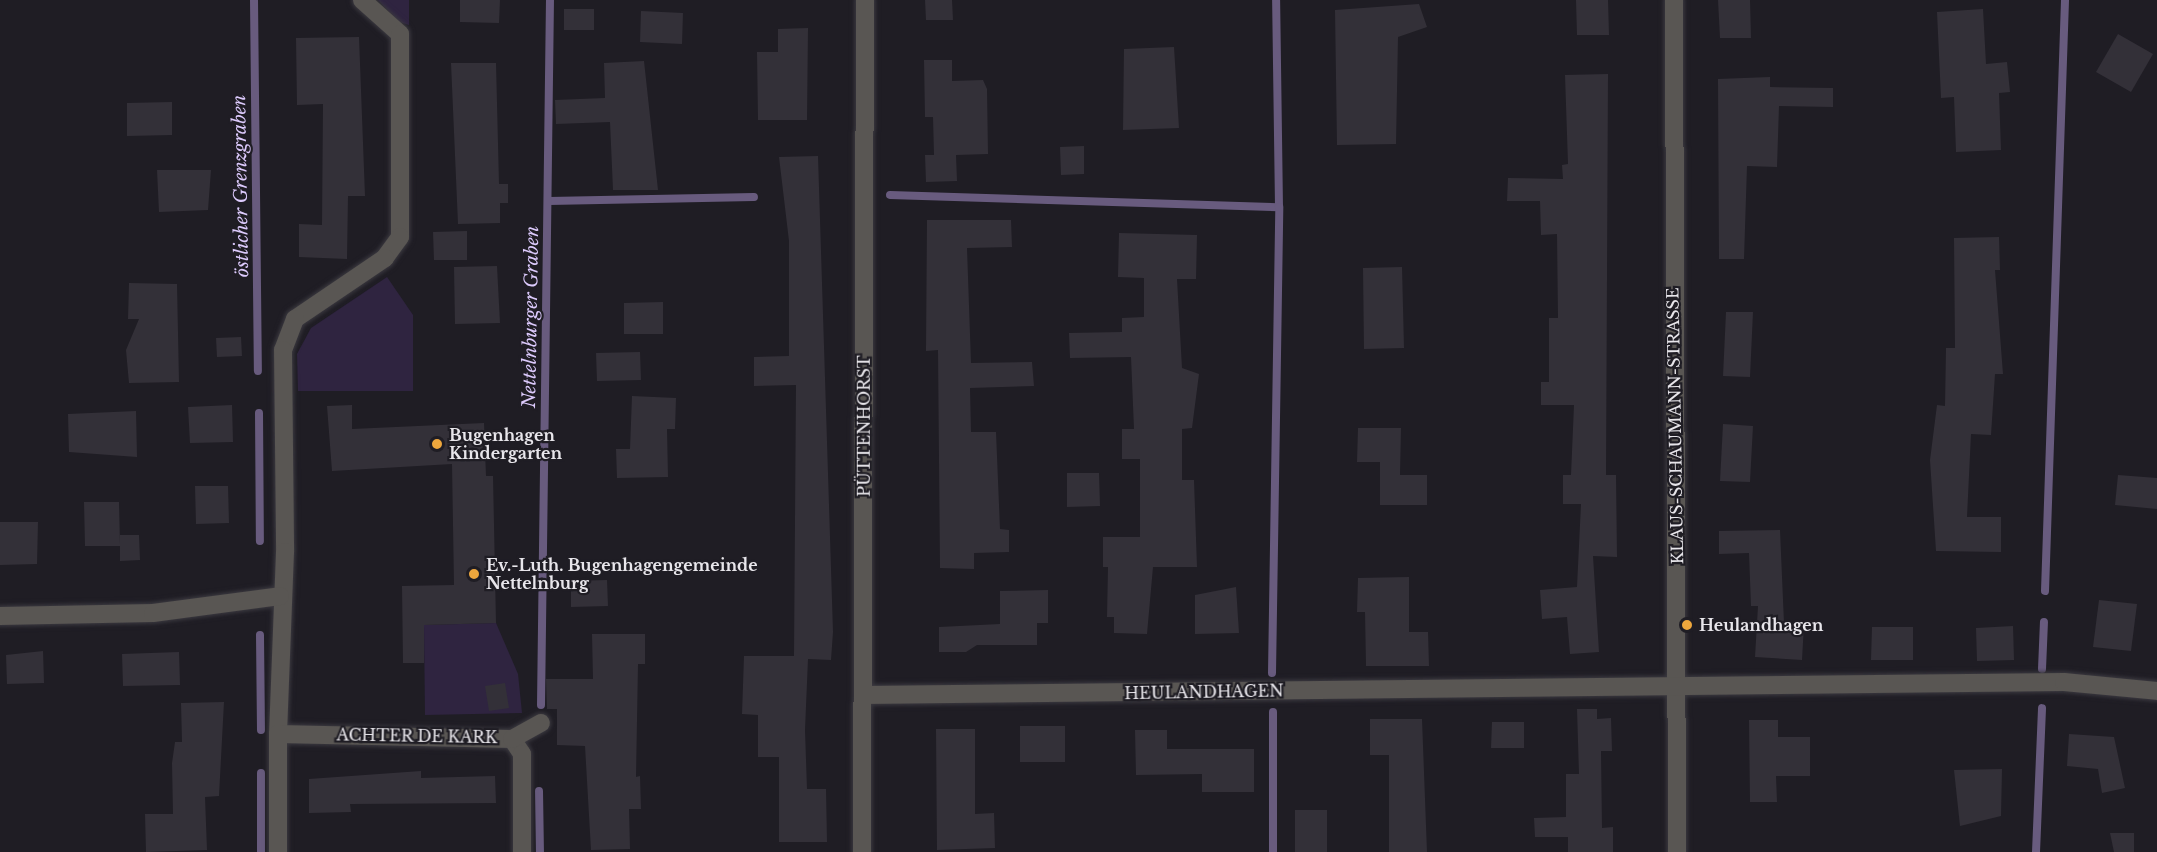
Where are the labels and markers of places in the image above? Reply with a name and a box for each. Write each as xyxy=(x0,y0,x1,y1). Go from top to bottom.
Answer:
place label: Bugenhagen Kindergarten xyxy=(449,425,562,463)
marker: Bugenhagen Kindergarten xyxy=(430,437,444,451)
place label: Ev.-Luth. Bugenhagengemeinde Nettelnburg xyxy=(486,555,758,593)
marker: Ev.-Luth. Bugenhagengemeinde Nettelnburg xyxy=(467,567,481,581)
place label: Heulandhagen xyxy=(1699,615,1823,635)
marker: Heulandhagen xyxy=(1680,618,1694,632)

